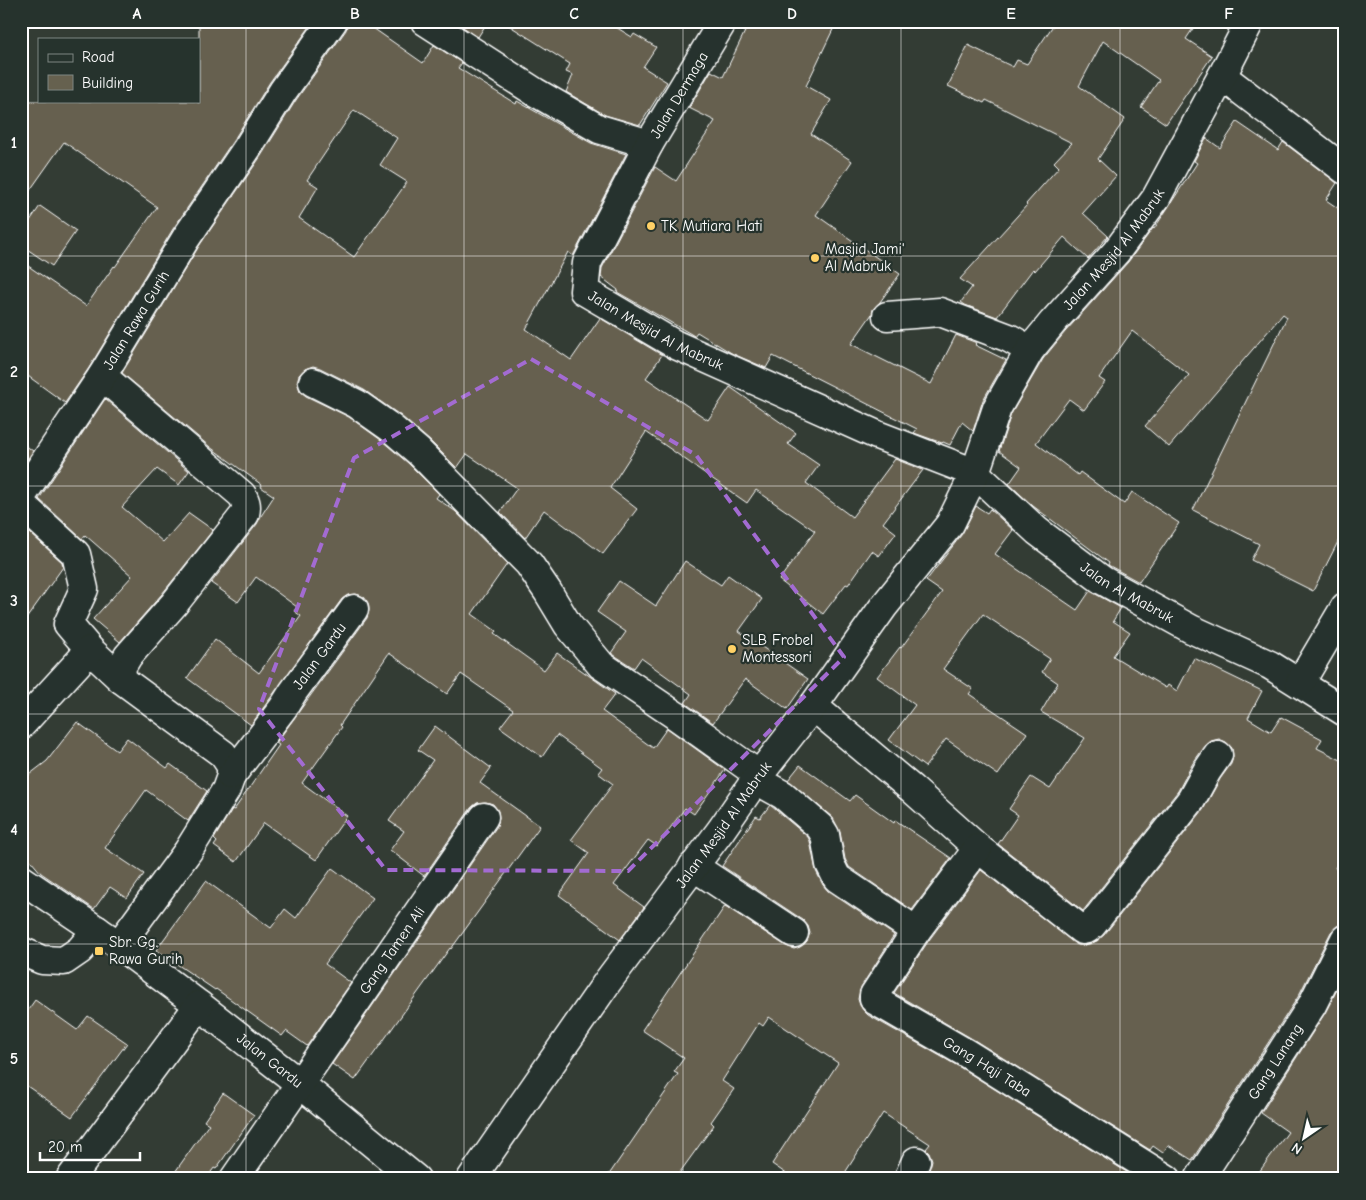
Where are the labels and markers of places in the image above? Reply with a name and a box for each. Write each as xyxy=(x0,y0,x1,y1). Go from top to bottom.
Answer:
place label: TK Mutiara Hati xyxy=(661,217,763,235)
marker: TK Mutiara Hati xyxy=(645,220,657,232)
place label: Masjid Jami' Al Mabruk xyxy=(825,240,905,275)
marker: Masjid Jami' Al Mabruk xyxy=(809,252,821,264)
place label: SLB Frobel Montessori xyxy=(742,631,813,666)
marker: SLB Frobel Montessori xyxy=(726,643,738,655)
place label: Sbr. Gg. Rawa Gurih xyxy=(109,933,183,968)
marker: Sbr. Gg. Rawa Gurih xyxy=(93,945,105,957)

